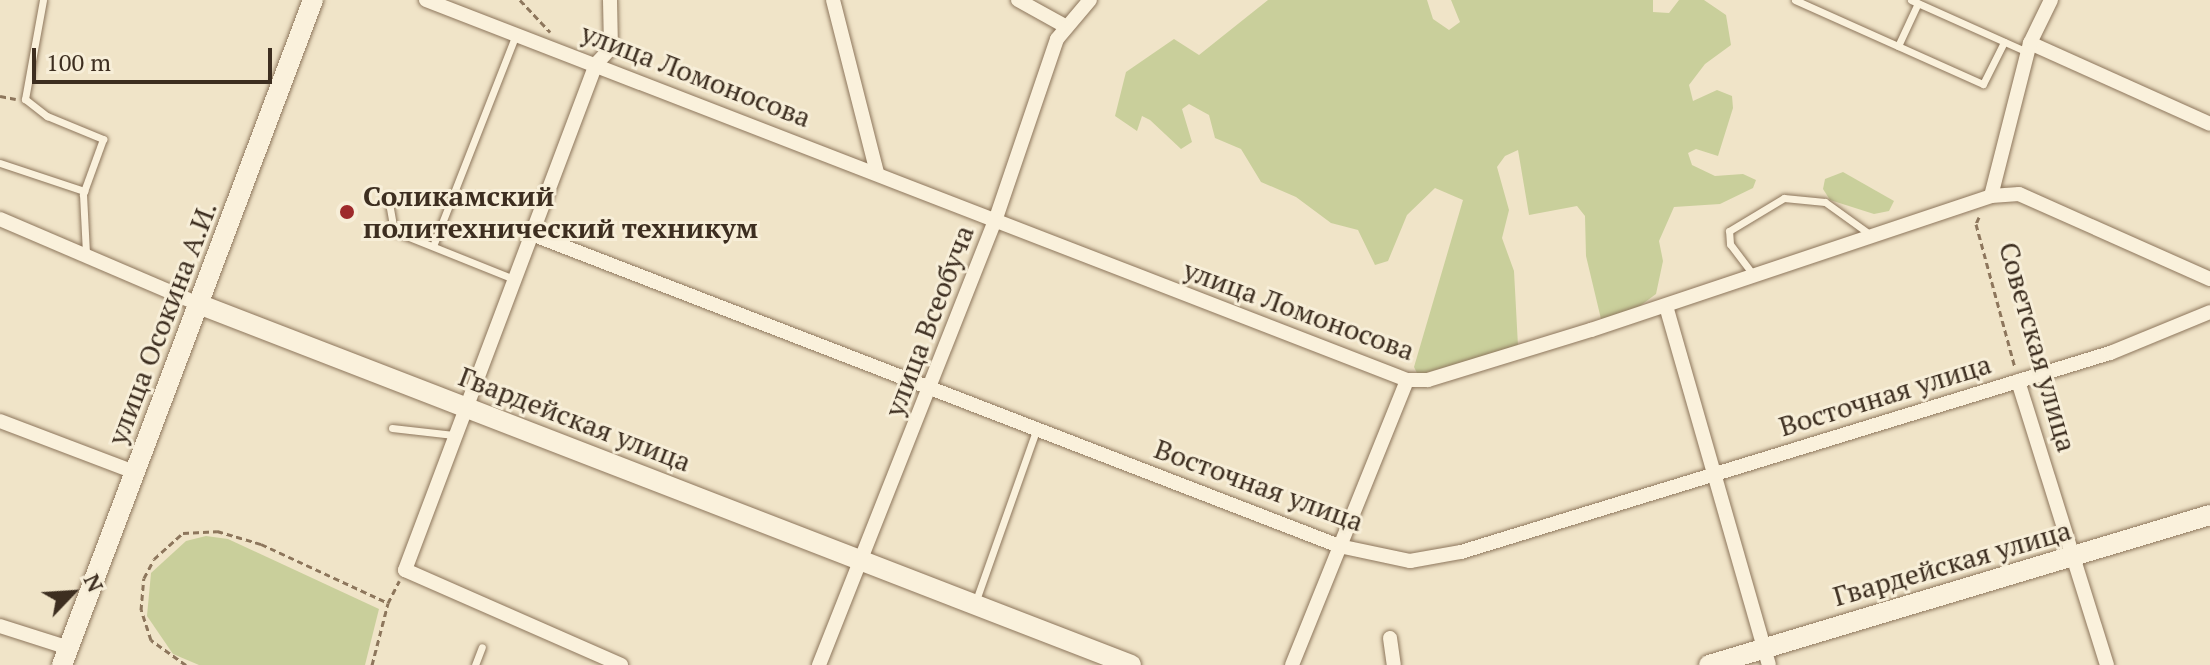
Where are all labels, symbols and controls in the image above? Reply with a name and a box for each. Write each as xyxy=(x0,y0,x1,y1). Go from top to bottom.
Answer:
street label: улица Ломоносова xyxy=(576,16,816,134)
scale bar xyxy=(36,32,276,82)
text: 100 m xyxy=(46,46,111,78)
place label: Соликамский политехнический техникум xyxy=(363,179,759,245)
street label: улица Осокина А.И. xyxy=(100,196,224,450)
marker: Соликамский политехнический техникум xyxy=(338,203,356,221)
street label: улица Всеобуча xyxy=(877,221,981,421)
street label: Советская улица xyxy=(1992,238,2084,456)
street label: улица Ломоносова xyxy=(1179,253,1419,367)
street label: Восточная улица xyxy=(1775,347,1995,443)
street label: Гвардейская улица xyxy=(454,359,696,479)
street label: Восточная улица xyxy=(1150,432,1368,538)
street label: Гвардейская улица xyxy=(1829,513,2075,613)
north arrow xyxy=(32,553,112,633)
text: N xyxy=(78,569,111,596)

